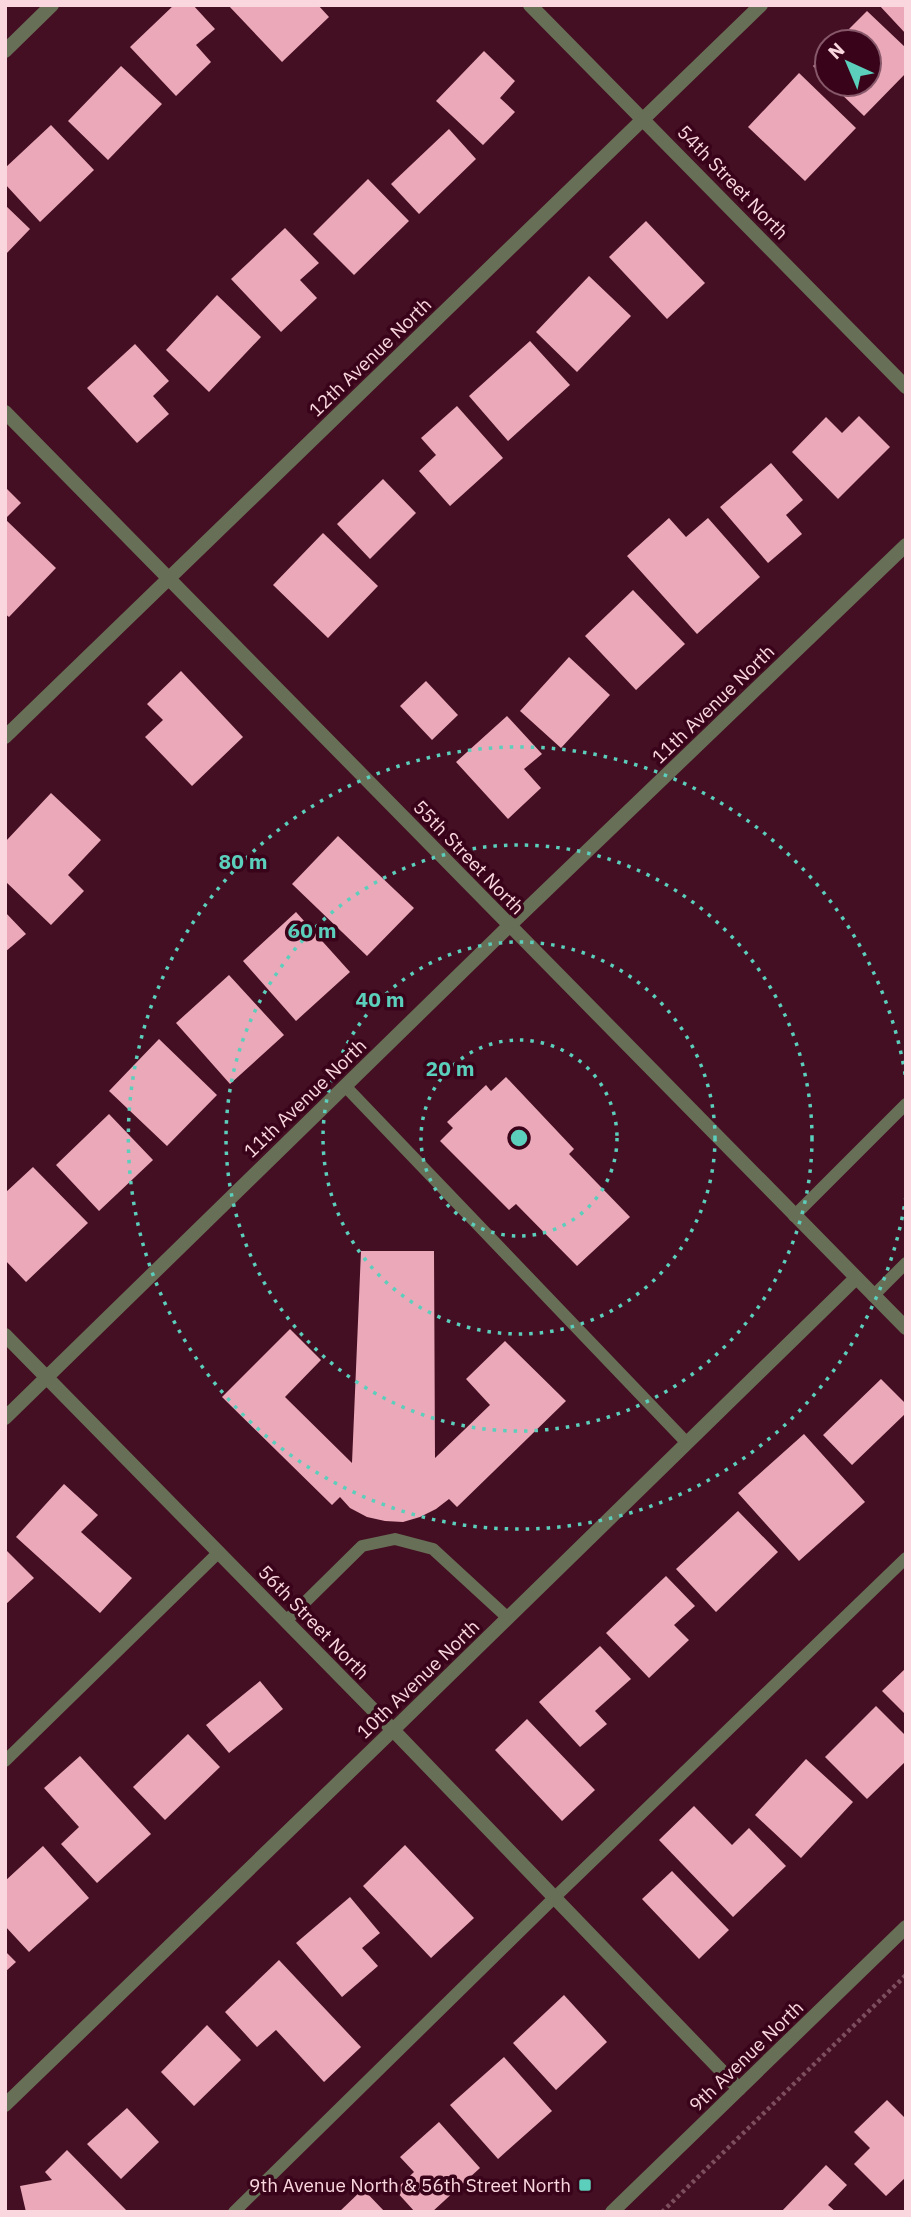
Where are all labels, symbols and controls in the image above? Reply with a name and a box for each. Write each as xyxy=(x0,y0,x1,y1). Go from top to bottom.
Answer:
north arrow xyxy=(813,28,883,98)
text: N xyxy=(823,37,849,64)
street label: 54th Street North xyxy=(672,120,794,244)
street label: 12th Avenue North xyxy=(304,292,436,422)
street label: 11th Avenue North xyxy=(647,639,779,769)
street label: 55th Street North xyxy=(408,795,530,919)
text: 80 m xyxy=(219,847,267,875)
text: 60 m xyxy=(288,916,336,944)
text: 40 m xyxy=(356,985,404,1013)
street label: 11th Avenue North xyxy=(239,1033,371,1163)
text: 20 m xyxy=(426,1054,474,1082)
centre of rings xyxy=(507,1126,531,1150)
street label: 56th Street North xyxy=(253,1560,375,1684)
street label: 10th Avenue North xyxy=(352,1614,484,1744)
street label: 9th Avenue North xyxy=(684,1995,808,2117)
place label: 9th Avenue North & 56th Street North xyxy=(249,2173,571,2197)
marker: 9th Avenue North & 56th Street North xyxy=(577,2177,593,2193)

